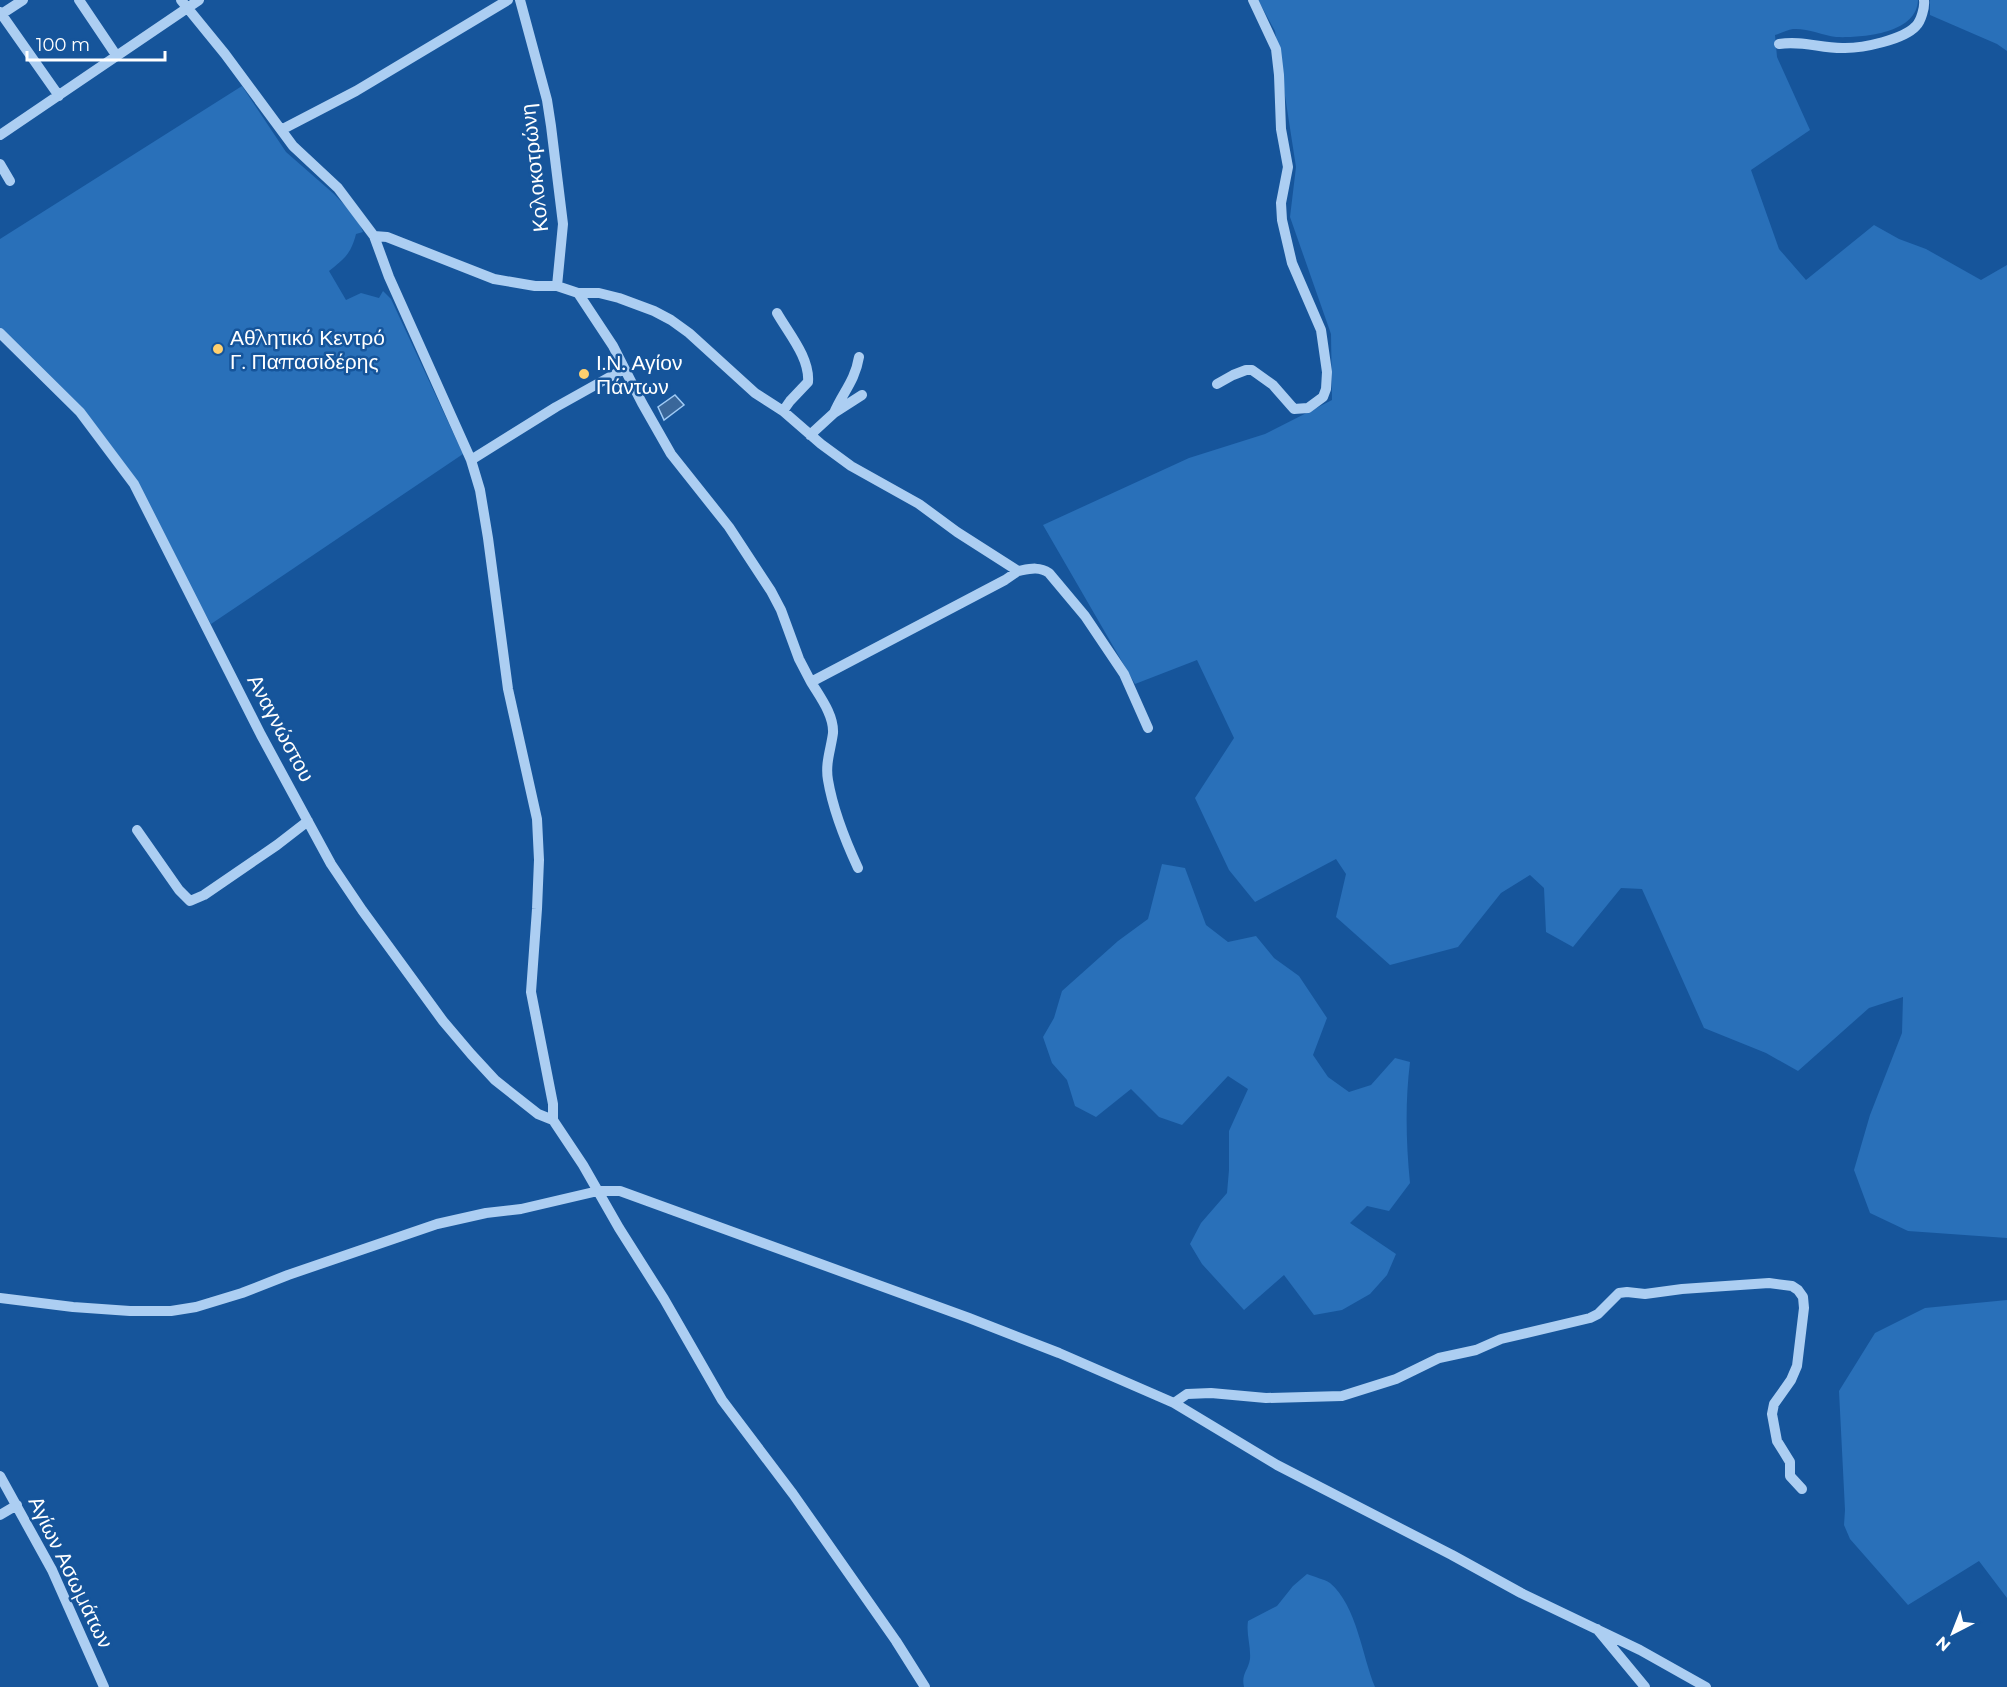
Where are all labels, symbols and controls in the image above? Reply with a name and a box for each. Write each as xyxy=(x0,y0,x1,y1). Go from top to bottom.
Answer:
scale bar xyxy=(27,24,165,62)
text: 100 m xyxy=(36,34,90,56)
street label: Κολοκοτρώνη xyxy=(515,103,553,233)
place label: Αθλητικό Κεντρό Γ. Παπασιδέρης xyxy=(230,325,385,374)
marker: Αθλητικό Κεντρό Γ. Παπασιδέρης xyxy=(211,342,225,356)
place label: Ι.Ν. Αγίον Πάντων xyxy=(596,350,682,399)
marker: Ι.Ν. Αγίον Πάντων xyxy=(577,367,591,381)
street label: Αναγνώστου xyxy=(242,670,320,786)
street label: Αγίων Ασωμάτων xyxy=(23,1492,119,1652)
north arrow xyxy=(1923,1603,1983,1663)
text: N xyxy=(1932,1632,1954,1655)

